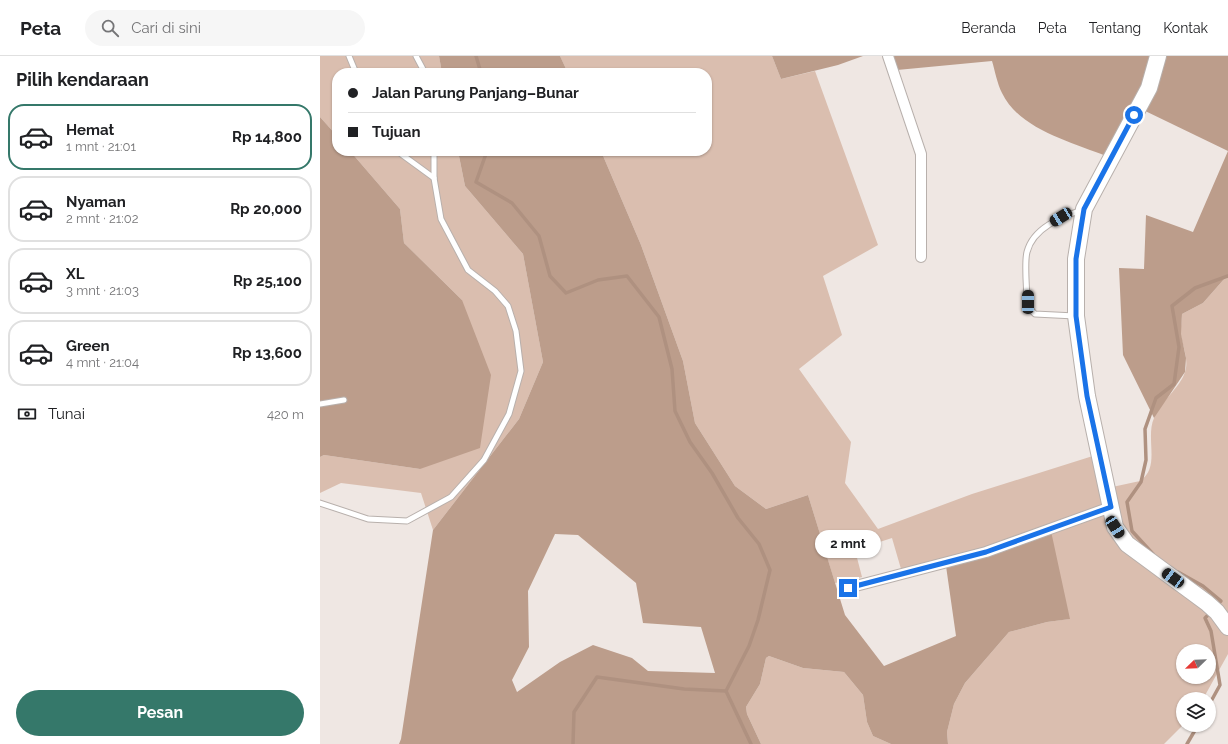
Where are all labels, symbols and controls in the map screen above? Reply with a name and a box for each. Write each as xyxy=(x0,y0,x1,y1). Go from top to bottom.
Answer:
search box xyxy=(85,10,365,46)
text: Peta xyxy=(20,17,61,39)
icon: search xyxy=(99,17,121,39)
text: Cari di sini xyxy=(131,19,201,37)
text: Beranda xyxy=(961,20,1016,36)
text: Peta xyxy=(1038,20,1067,36)
text: Tentang xyxy=(1089,20,1141,36)
text: Kontak xyxy=(1163,20,1208,36)
text: Pilih kendaraan xyxy=(16,69,149,90)
text: Jalan Parung Panjang–Bunar xyxy=(372,84,579,102)
route start xyxy=(1125,106,1143,124)
icon: car xyxy=(18,119,54,155)
text: Hemat xyxy=(66,121,114,139)
text: Tujuan xyxy=(372,123,421,141)
text: Rp 14,800 xyxy=(232,128,302,146)
text: 1 mnt · 21:01 xyxy=(66,139,136,154)
icon: car xyxy=(18,191,54,227)
text: Nyaman xyxy=(66,193,126,211)
text: Rp 20,000 xyxy=(230,200,302,218)
car xyxy=(1048,206,1074,228)
text: 2 mnt · 21:02 xyxy=(66,211,139,226)
icon: car xyxy=(18,263,54,299)
text: XL xyxy=(66,265,84,283)
text: Rp 25,100 xyxy=(233,272,302,290)
text: 3 mnt · 21:03 xyxy=(66,283,139,298)
car xyxy=(1022,290,1034,314)
icon: car xyxy=(18,335,54,371)
text: Green xyxy=(66,337,110,355)
text: Rp 13,600 xyxy=(232,344,302,362)
text: 4 mnt · 21:04 xyxy=(66,355,139,370)
icon: cash xyxy=(16,403,38,425)
text: Tunai xyxy=(48,405,85,423)
text: 420 m xyxy=(267,407,304,422)
car xyxy=(1103,514,1127,540)
callout: 2 mnt xyxy=(815,530,881,558)
text: 2 mnt xyxy=(830,536,866,551)
car xyxy=(1160,566,1186,590)
route end xyxy=(839,579,857,597)
north arrow xyxy=(1176,644,1216,684)
map controls xyxy=(1176,644,1216,732)
button: Pesan xyxy=(16,690,304,736)
button: layers xyxy=(1176,692,1216,732)

